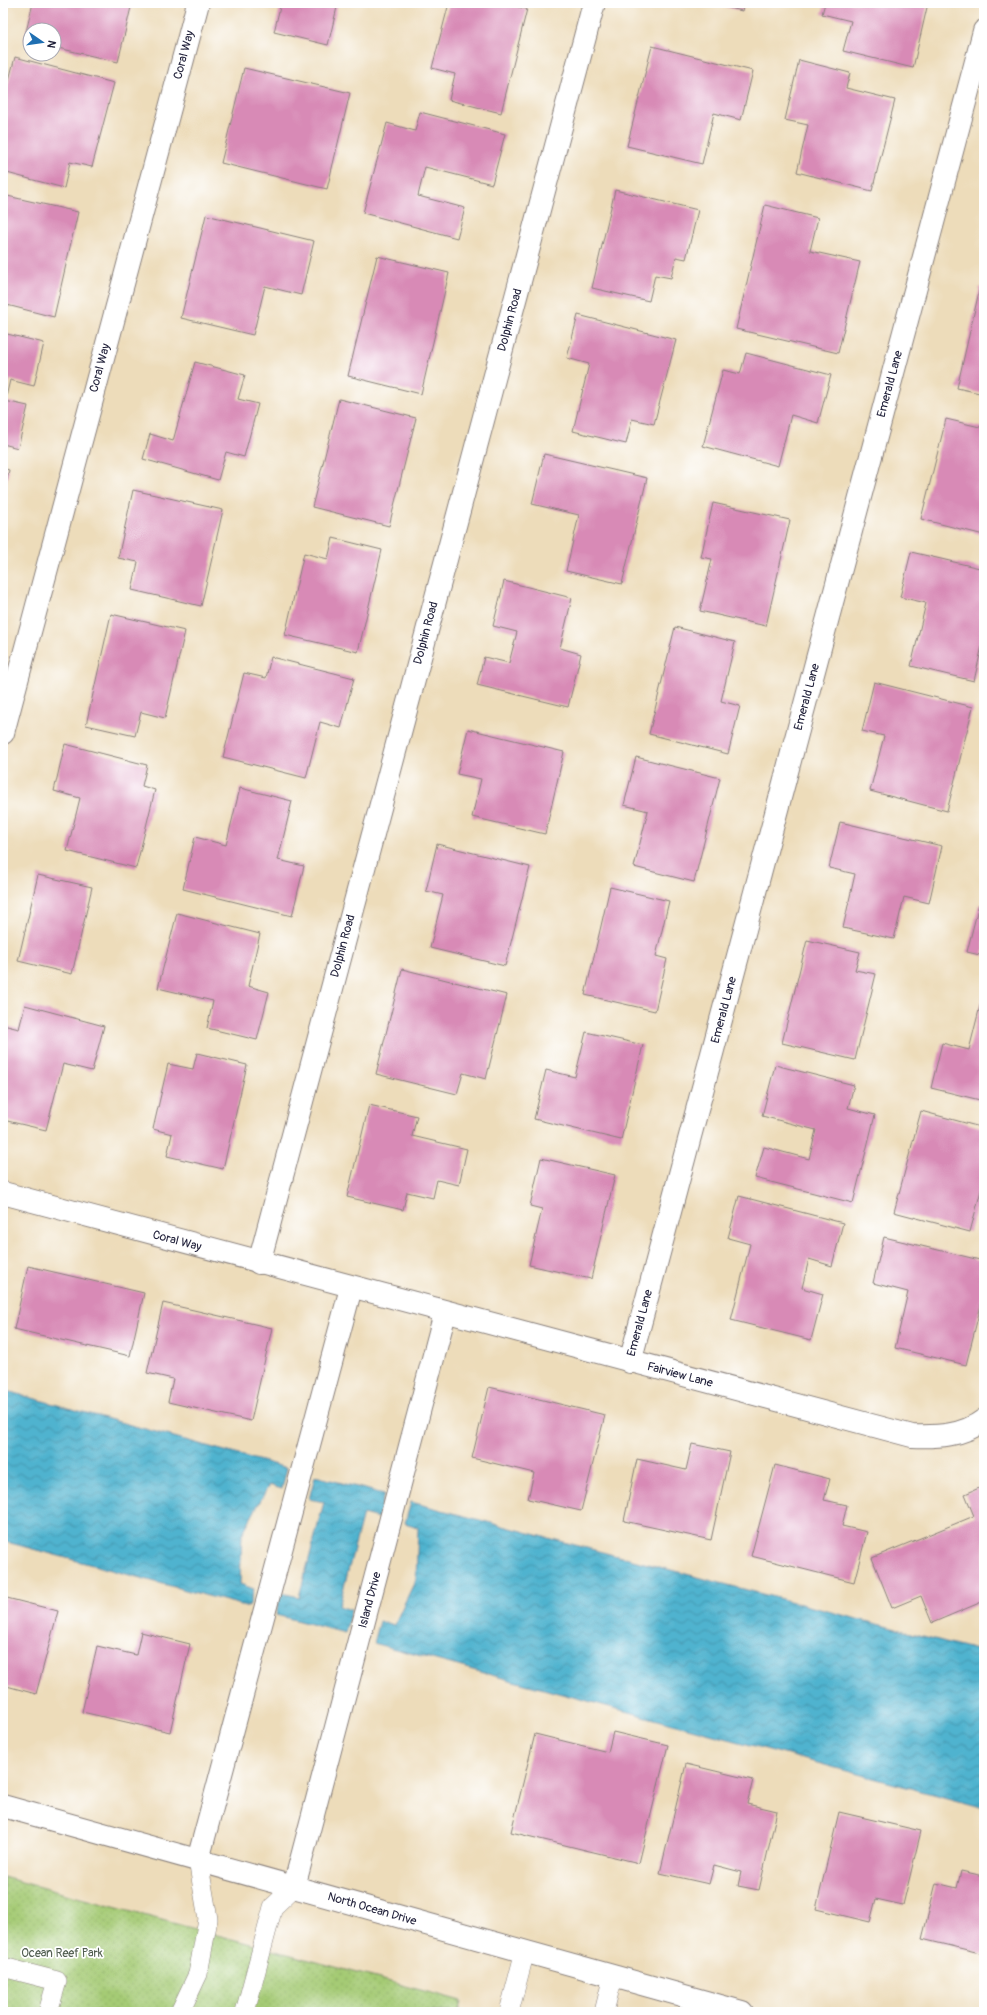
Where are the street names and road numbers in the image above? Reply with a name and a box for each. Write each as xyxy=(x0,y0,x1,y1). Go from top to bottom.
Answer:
street label: Coral Way xyxy=(170,29,198,81)
street label: Dolphin Road xyxy=(494,287,526,353)
street label: Coral Way xyxy=(86,342,114,394)
street label: Emerald Lane xyxy=(874,349,906,419)
street label: Dolphin Road xyxy=(410,600,442,666)
street label: Emerald Lane xyxy=(791,662,823,732)
street label: Dolphin Road xyxy=(327,913,359,979)
street label: Emerald Lane xyxy=(708,975,740,1045)
street label: Coral Way xyxy=(151,1227,203,1255)
street label: Emerald Lane xyxy=(624,1288,656,1358)
street label: Fairview Lane xyxy=(646,1359,715,1391)
street label: Island Drive xyxy=(355,1570,385,1630)
street label: North Ocean Drive xyxy=(326,1889,418,1929)

